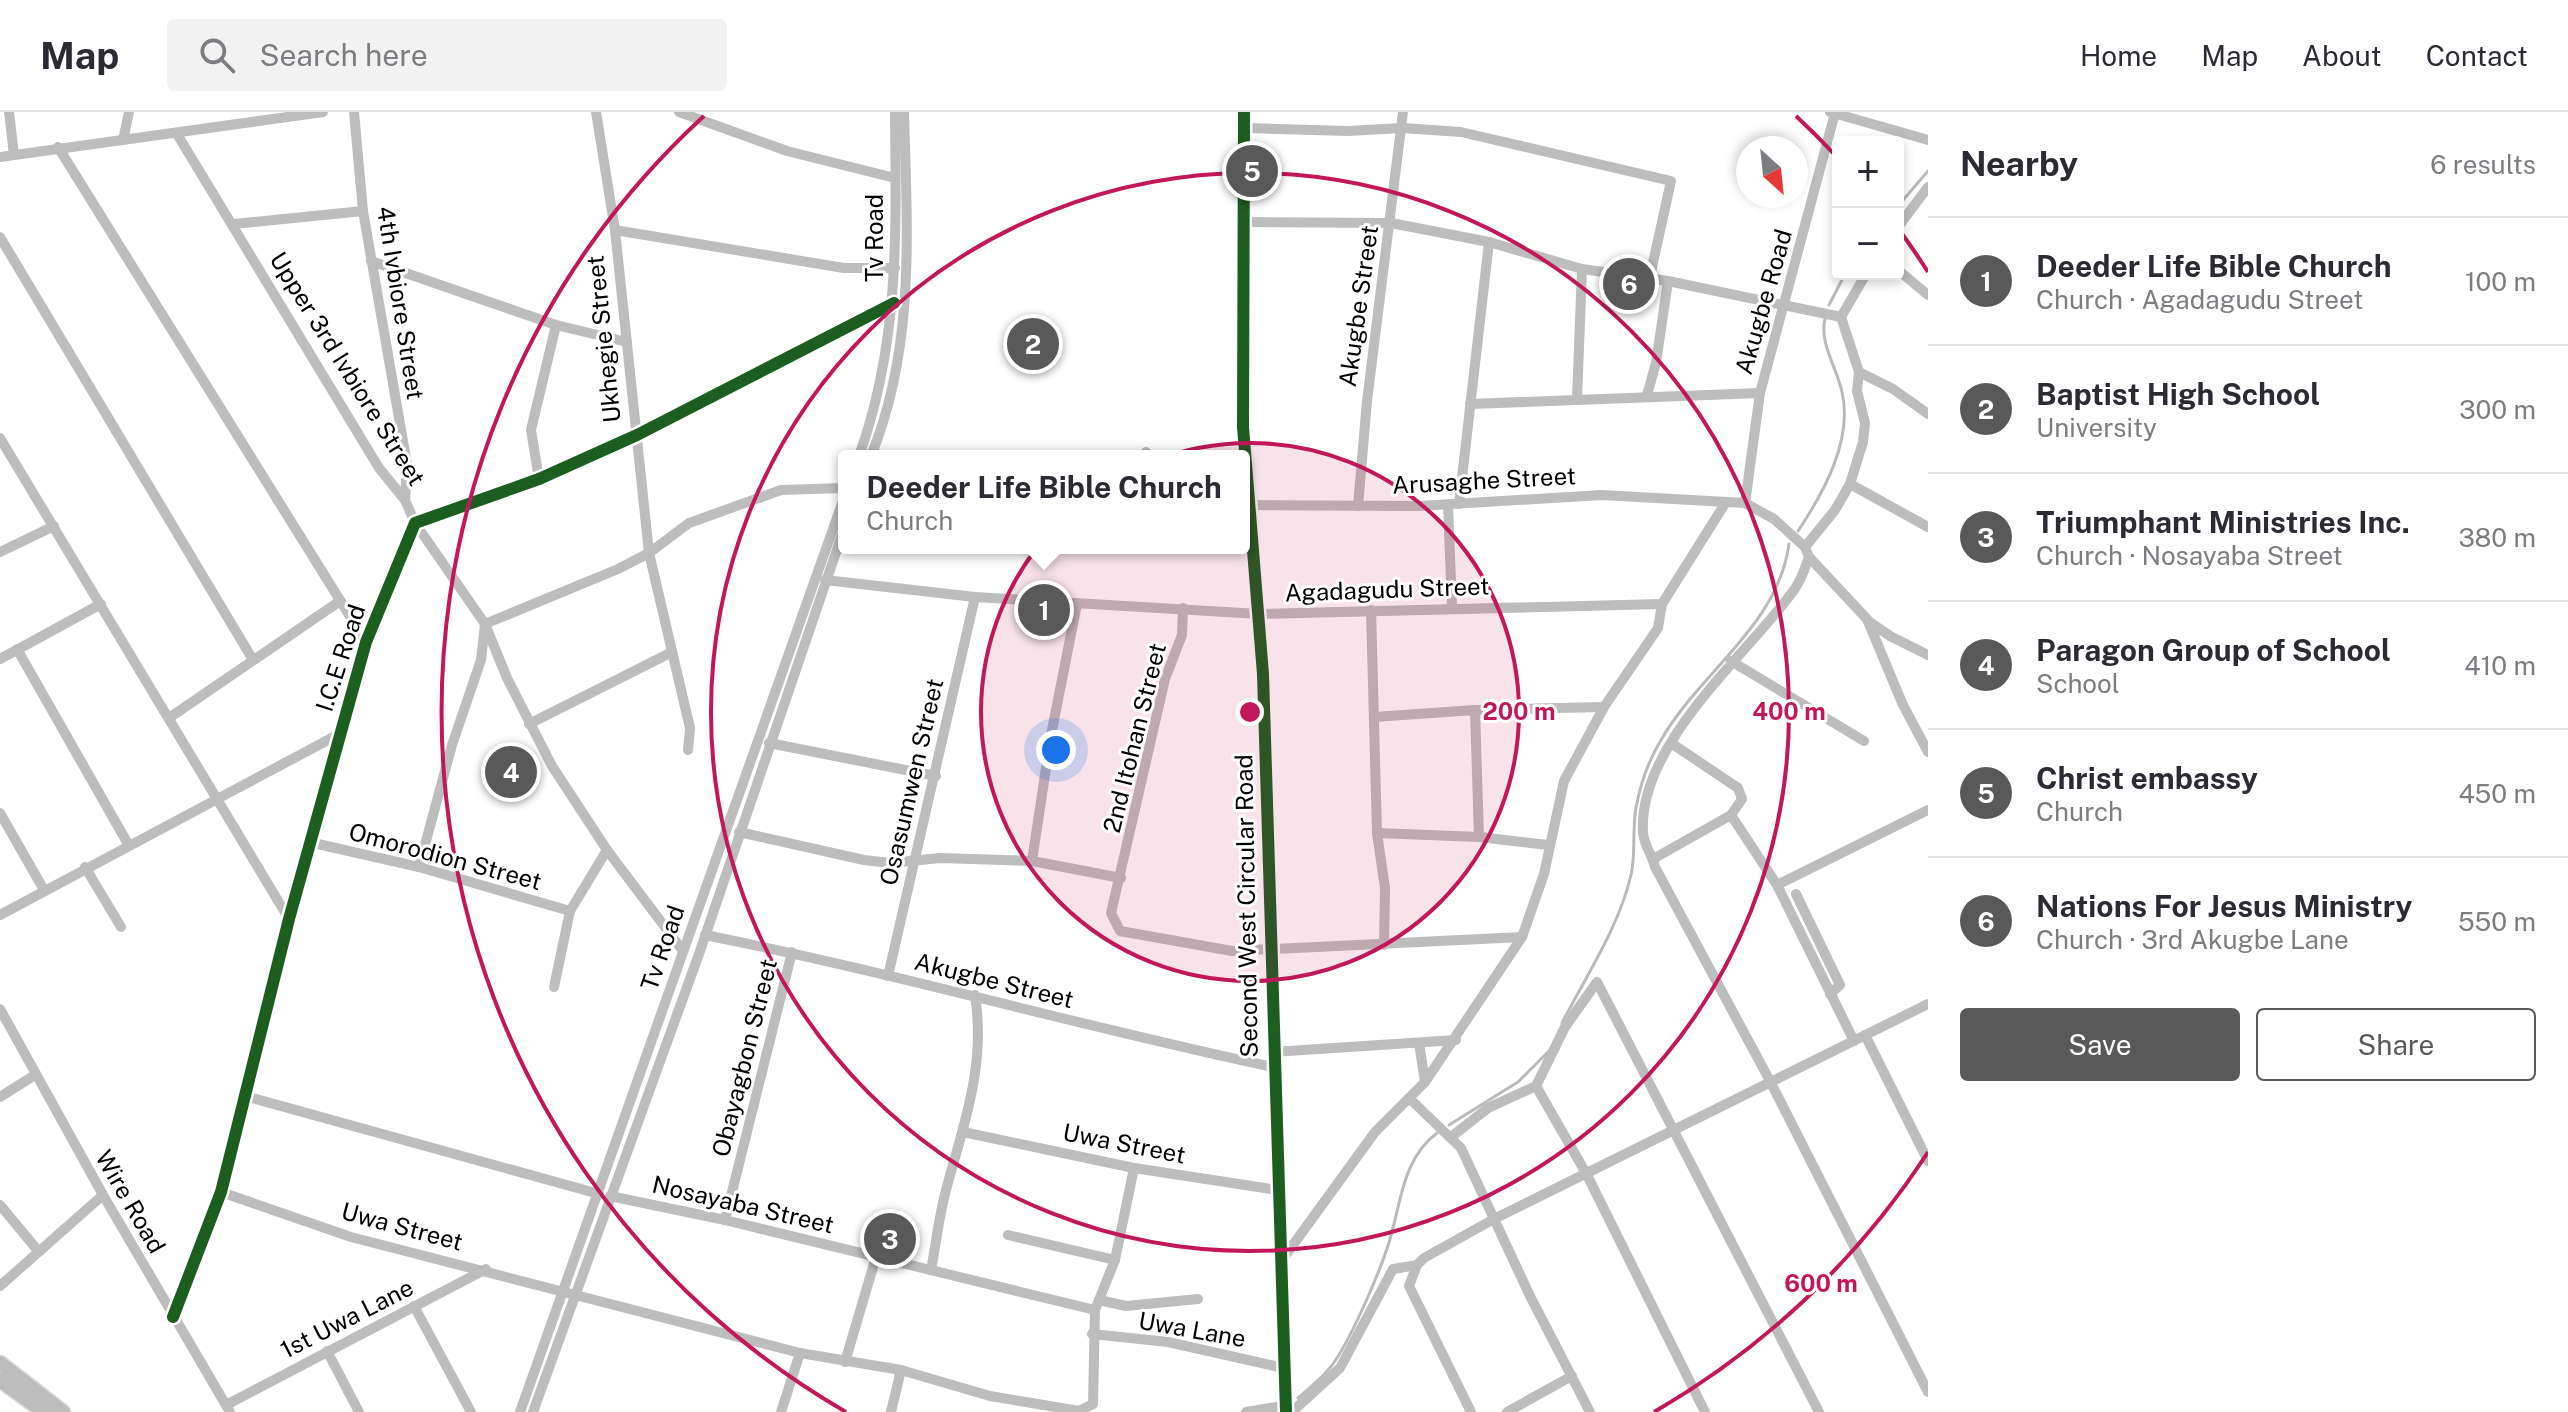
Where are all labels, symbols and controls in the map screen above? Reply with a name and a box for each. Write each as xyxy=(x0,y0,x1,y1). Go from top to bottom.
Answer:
search box xyxy=(167,19,727,91)
text: Map xyxy=(40,33,119,78)
icon: search xyxy=(195,33,239,77)
text: Search here xyxy=(259,37,428,73)
text: Home xyxy=(2080,39,2157,72)
text: Map xyxy=(2201,39,2258,72)
text: About xyxy=(2302,39,2382,72)
text: Contact xyxy=(2426,39,2528,72)
north arrow xyxy=(1736,136,1808,208)
map controls xyxy=(1832,136,1904,280)
button: + xyxy=(1832,136,1904,208)
pin: 5 xyxy=(1226,141,1278,201)
text: Nearby xyxy=(1960,144,2078,184)
text: 6 results xyxy=(2430,149,2536,180)
street label: Tv Road xyxy=(860,194,888,282)
street label: 4th Ivbiore Street xyxy=(372,204,430,402)
button: − xyxy=(1832,208,1904,280)
street label: Akugbe Street xyxy=(1333,223,1383,388)
street label: Akugbe Road xyxy=(1729,226,1797,377)
street label: Upper 3rd Ivbiore Street xyxy=(264,247,431,490)
text: Deeder Life Bible Church xyxy=(2036,248,2391,284)
street label: Ukhegie Street xyxy=(580,254,626,424)
pin: 6 xyxy=(1603,254,1655,314)
text: 1 xyxy=(1980,266,1992,297)
text: 100 m xyxy=(2465,266,2536,297)
text: Church · Agadagudu Street xyxy=(2036,284,2363,315)
pin: 2 xyxy=(1007,314,1059,374)
text: Baptist High School xyxy=(2036,376,2320,412)
text: 2 xyxy=(1978,394,1994,425)
text: 300 m xyxy=(2459,394,2536,425)
text: University xyxy=(2036,412,2157,443)
popup xyxy=(838,450,1250,554)
street label: Arusaghe Street xyxy=(1391,461,1577,499)
text: Deeder Life Bible Church xyxy=(866,469,1222,505)
text: Triumphant Ministries Inc. xyxy=(2036,504,2410,540)
text: Church xyxy=(866,505,953,536)
text: 3 xyxy=(1977,522,1995,553)
text: 380 m xyxy=(2458,522,2536,553)
text: Church · Nosayaba Street xyxy=(2036,540,2343,571)
street label: Agadagudu Street xyxy=(1284,571,1490,607)
pin: 1 xyxy=(1018,580,1070,640)
street label: I.C.E Road xyxy=(310,601,370,715)
text: Paragon Group of School xyxy=(2036,632,2391,668)
street label: 2nd Itohan Street xyxy=(1097,640,1171,835)
text: 4 xyxy=(1977,650,1995,681)
text: 410 m xyxy=(2464,650,2536,681)
text: School xyxy=(2036,668,2120,699)
street label: Osasumwen Street xyxy=(874,676,948,888)
text: 200 m xyxy=(1482,697,1556,725)
text: 400 m xyxy=(1752,697,1826,725)
centre of rings xyxy=(1236,698,1264,726)
your location xyxy=(1036,730,1076,770)
pin: 4 xyxy=(485,742,537,802)
street label: Second West Circular Road xyxy=(1229,754,1263,1058)
text: Christ embassy xyxy=(2036,760,2258,796)
text: 5 xyxy=(1977,778,1995,809)
text: 450 m xyxy=(2459,778,2536,809)
text: Church xyxy=(2036,796,2123,827)
street label: Omorodion Street xyxy=(346,817,545,895)
text: Nations For Jesus Ministry xyxy=(2036,888,2412,924)
street label: Tv Road xyxy=(635,902,690,994)
text: 6 xyxy=(1977,906,1995,937)
text: 550 m xyxy=(2458,906,2536,937)
text: Church · 3rd Akugbe Lane xyxy=(2036,924,2349,955)
street label: Akugbe Street xyxy=(912,947,1077,1013)
street label: Obayagbon Street xyxy=(706,956,782,1160)
button: Save xyxy=(1960,1008,2240,1081)
button: Share xyxy=(2256,1008,2536,1081)
street label: Uwa Street xyxy=(1060,1117,1188,1169)
street label: Wire Road xyxy=(90,1145,172,1258)
street label: Nosayaba Street xyxy=(650,1169,837,1239)
street label: Uwa Street xyxy=(339,1196,466,1256)
pin: 3 xyxy=(864,1209,916,1269)
text: 600 m xyxy=(1784,1269,1858,1297)
street label: 1st Uwa Lane xyxy=(275,1273,418,1364)
street label: Uwa Lane xyxy=(1136,1306,1248,1352)

